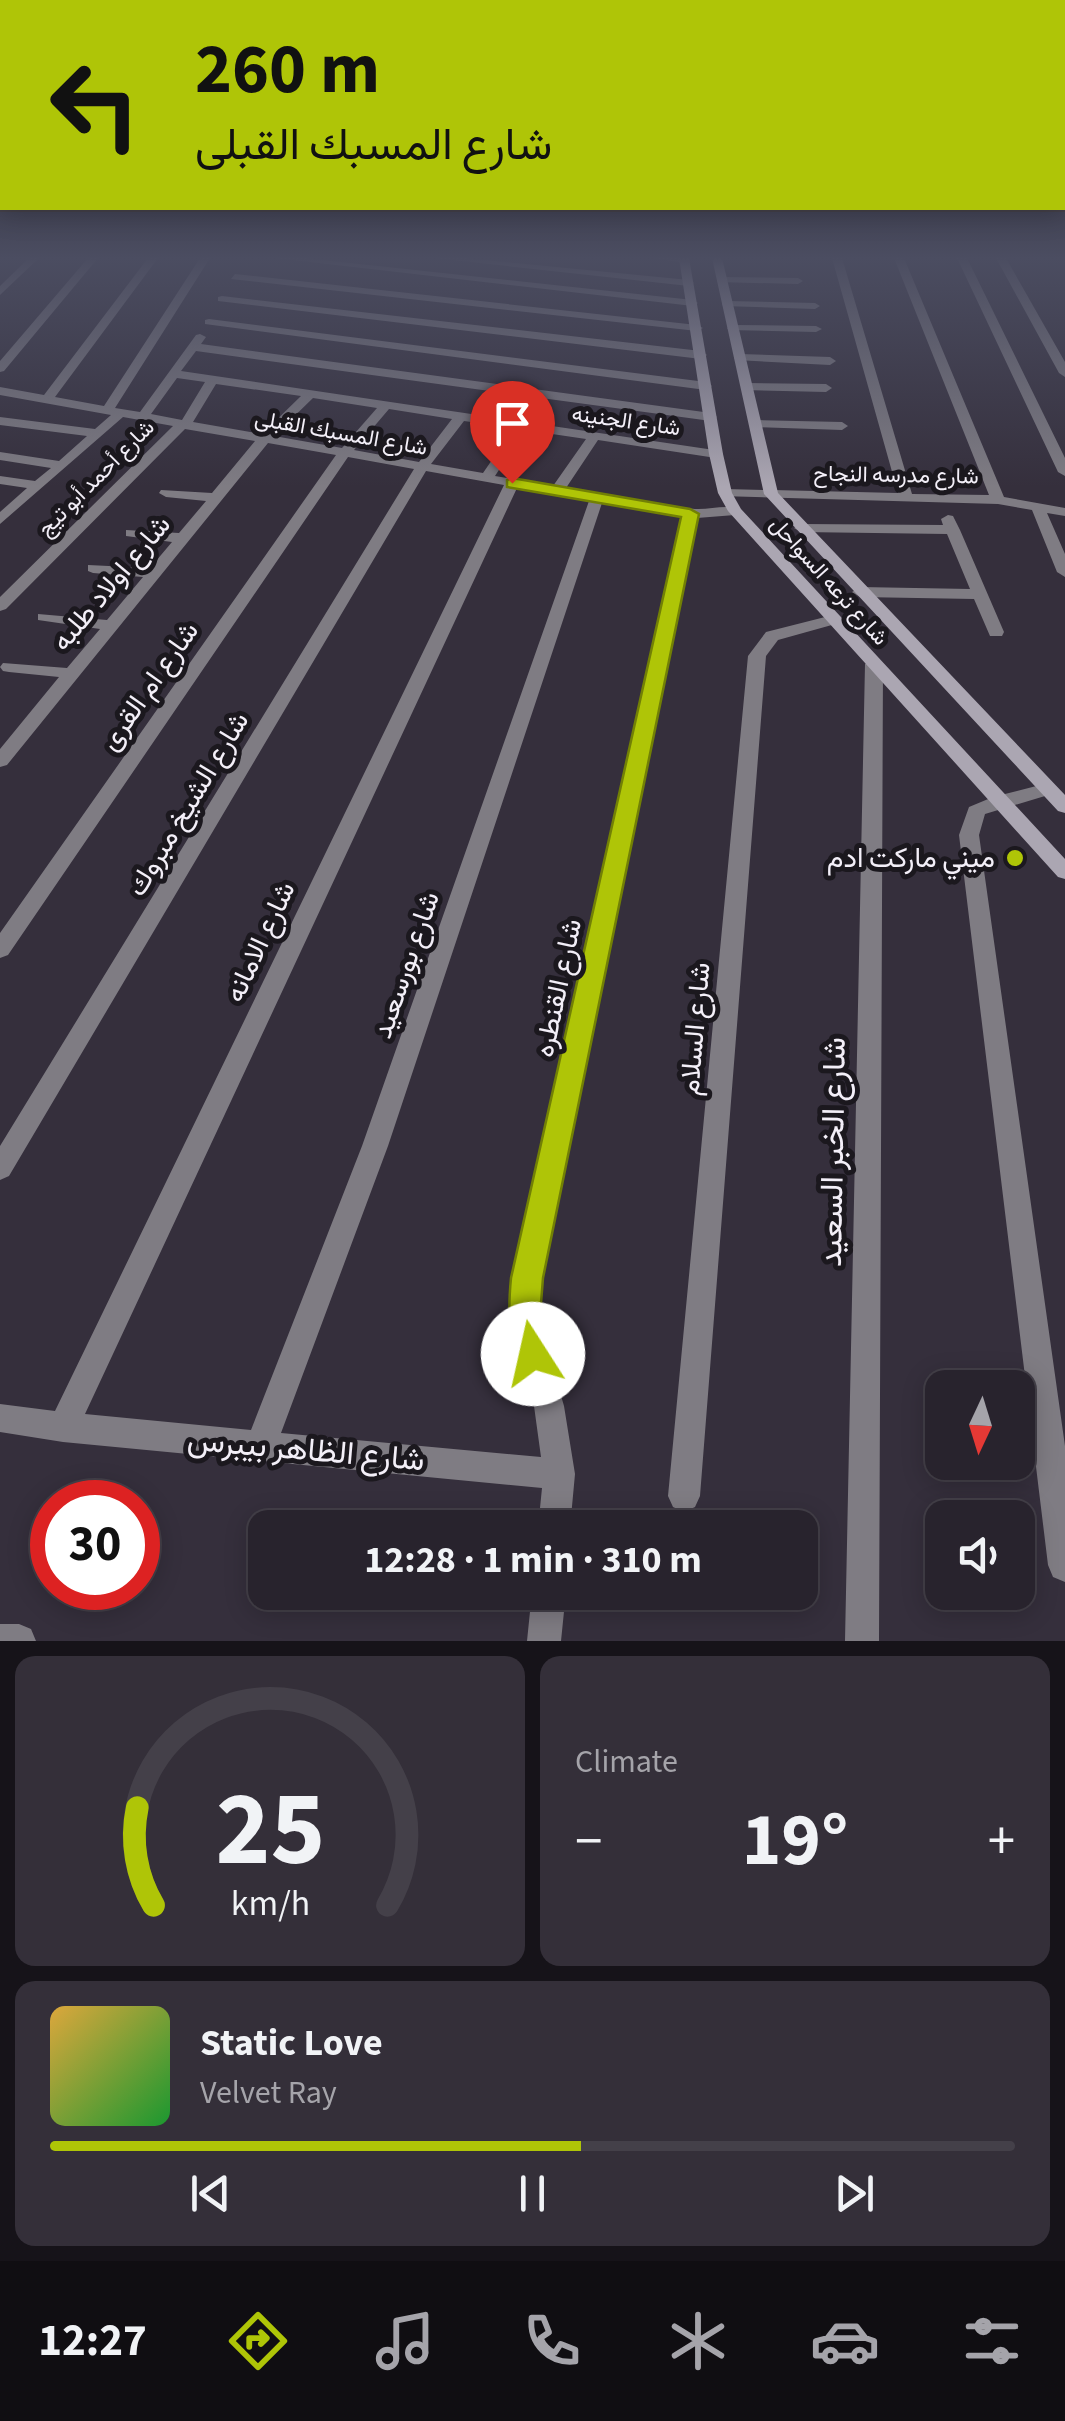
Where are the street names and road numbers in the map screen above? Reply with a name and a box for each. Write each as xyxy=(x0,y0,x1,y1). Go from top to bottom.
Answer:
street label: شارع الجنينه xyxy=(570,398,682,444)
street label: شارع المسبك القبلى xyxy=(252,402,430,464)
street label: شارع أحمد أبو تيج xyxy=(30,412,162,544)
street label: شارع مدرسه النجاح xyxy=(813,458,979,492)
street label: شارع اولاد طلبه xyxy=(42,506,180,660)
street label: شارع ترعه السواحل xyxy=(762,509,896,653)
street label: شارع ام القرى xyxy=(90,613,208,759)
street label: شارع الشيخ مبروك xyxy=(117,704,259,904)
street label: شارع الامانه xyxy=(215,875,305,1009)
street label: شارع بورسعيد xyxy=(362,886,450,1044)
street label: شارع القنطره xyxy=(524,915,592,1061)
street label: شارع السلام xyxy=(669,961,721,1097)
street label: شارع الخبر السعيد xyxy=(808,1037,858,1267)
street label: شارع الظاهر بيبرس xyxy=(185,1417,427,1483)

